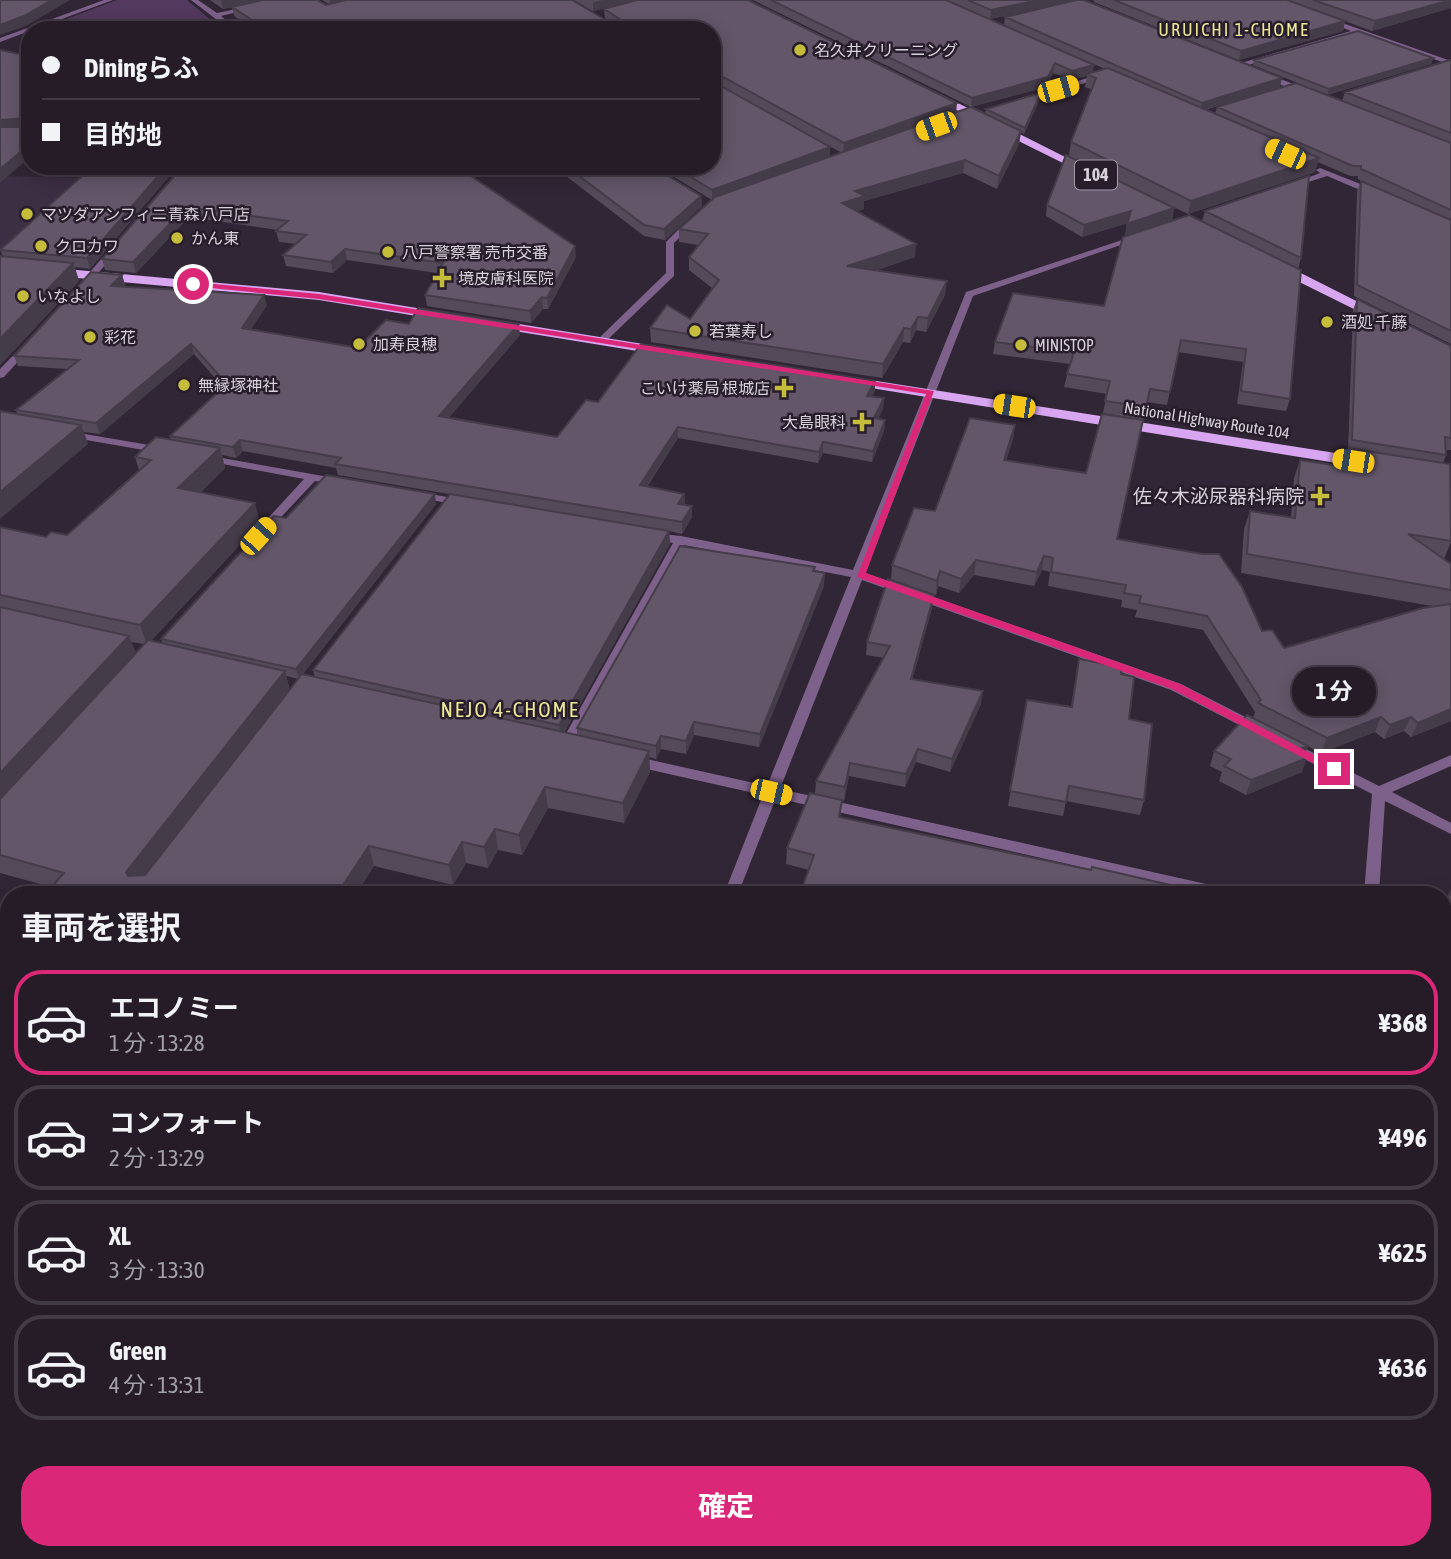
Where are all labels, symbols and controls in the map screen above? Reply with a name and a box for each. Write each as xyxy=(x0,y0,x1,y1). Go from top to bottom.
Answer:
district label: URUICHI 1-CHOME xyxy=(1158,19,1310,40)
place label: 名久井クリーニング xyxy=(814,41,958,59)
marker: 名久井クリーニング xyxy=(792,42,808,58)
text: Diningらふ xyxy=(84,53,199,83)
car xyxy=(1035,73,1082,105)
car xyxy=(913,109,960,143)
text: 目的地 xyxy=(84,120,162,150)
car xyxy=(1262,136,1309,172)
road number: 104 xyxy=(1075,160,1117,190)
place label: マツダアンフィニ青森 八戸店 xyxy=(41,205,250,223)
marker: マツダアンフィニ青森 八戸店 xyxy=(19,206,35,222)
place label: かん東 xyxy=(191,229,239,247)
marker: かん東 xyxy=(169,230,185,246)
place label: クロカワ xyxy=(55,237,119,255)
marker: クロカワ xyxy=(33,238,49,254)
place label: 八戸警察署 売市交番 xyxy=(402,243,548,261)
marker: 八戸警察署 売市交番 xyxy=(380,244,396,260)
route start xyxy=(177,268,209,300)
marker: 境皮膚科医院 xyxy=(432,268,452,288)
place label: 境皮膚科医院 xyxy=(458,269,554,287)
place label: いなよし xyxy=(37,287,101,305)
marker: いなよし xyxy=(15,288,31,304)
place label: 酒処 千藤 xyxy=(1341,313,1407,331)
marker: 酒処 千藤 xyxy=(1319,314,1335,330)
place label: 若葉寿し xyxy=(709,322,773,340)
marker: 若葉寿し xyxy=(687,323,703,339)
place label: 彩花 xyxy=(104,328,136,346)
marker: 彩花 xyxy=(82,329,98,345)
place label: 加寿良穂 xyxy=(373,335,437,353)
marker: 加寿良穂 xyxy=(351,336,367,352)
place label: MINISTOP xyxy=(1035,336,1094,354)
marker: MINISTOP xyxy=(1013,337,1029,353)
place label: 無縁塚神社 xyxy=(198,376,278,394)
marker: 無縁塚神社 xyxy=(176,377,192,393)
place label: こいけ薬局 根城店 xyxy=(640,379,770,397)
marker: こいけ薬局 根城店 xyxy=(776,380,792,396)
car xyxy=(992,392,1037,420)
street label: National Highway Route 104 xyxy=(1123,398,1291,443)
marker: 大島眼科 xyxy=(852,412,872,432)
place label: 大島眼科 xyxy=(782,413,846,431)
car xyxy=(1331,447,1376,475)
place label: 佐々木泌尿器科病院 xyxy=(1133,485,1304,507)
marker: 佐々木泌尿器科病院 xyxy=(1310,486,1330,506)
car xyxy=(237,513,280,559)
callout: 1 分 xyxy=(1292,668,1376,716)
text: 1 分 xyxy=(1316,678,1352,704)
district label: NEJO 4-CHOME xyxy=(440,697,580,721)
route end xyxy=(1318,753,1350,785)
car xyxy=(749,777,794,807)
text: 車両を選択 xyxy=(21,909,181,946)
icon: car xyxy=(25,991,88,1054)
text: エコノミー xyxy=(109,993,239,1023)
text: ¥368 xyxy=(1379,1008,1427,1038)
text: 1 分 · 13:28 xyxy=(109,1030,205,1056)
icon: car xyxy=(25,1106,88,1169)
text: コンフォート xyxy=(109,1108,264,1138)
text: ¥496 xyxy=(1379,1123,1427,1153)
text: 2 分 · 13:29 xyxy=(109,1145,205,1171)
icon: car xyxy=(25,1221,88,1284)
text: XL xyxy=(109,1221,131,1251)
text: ¥625 xyxy=(1379,1238,1427,1268)
text: 3 分 · 13:30 xyxy=(109,1257,205,1283)
icon: car xyxy=(25,1336,88,1399)
text: Green xyxy=(109,1336,167,1366)
text: ¥636 xyxy=(1379,1353,1427,1383)
text: 4 分 · 13:31 xyxy=(109,1372,205,1398)
button: 確定 xyxy=(21,1466,1431,1546)

